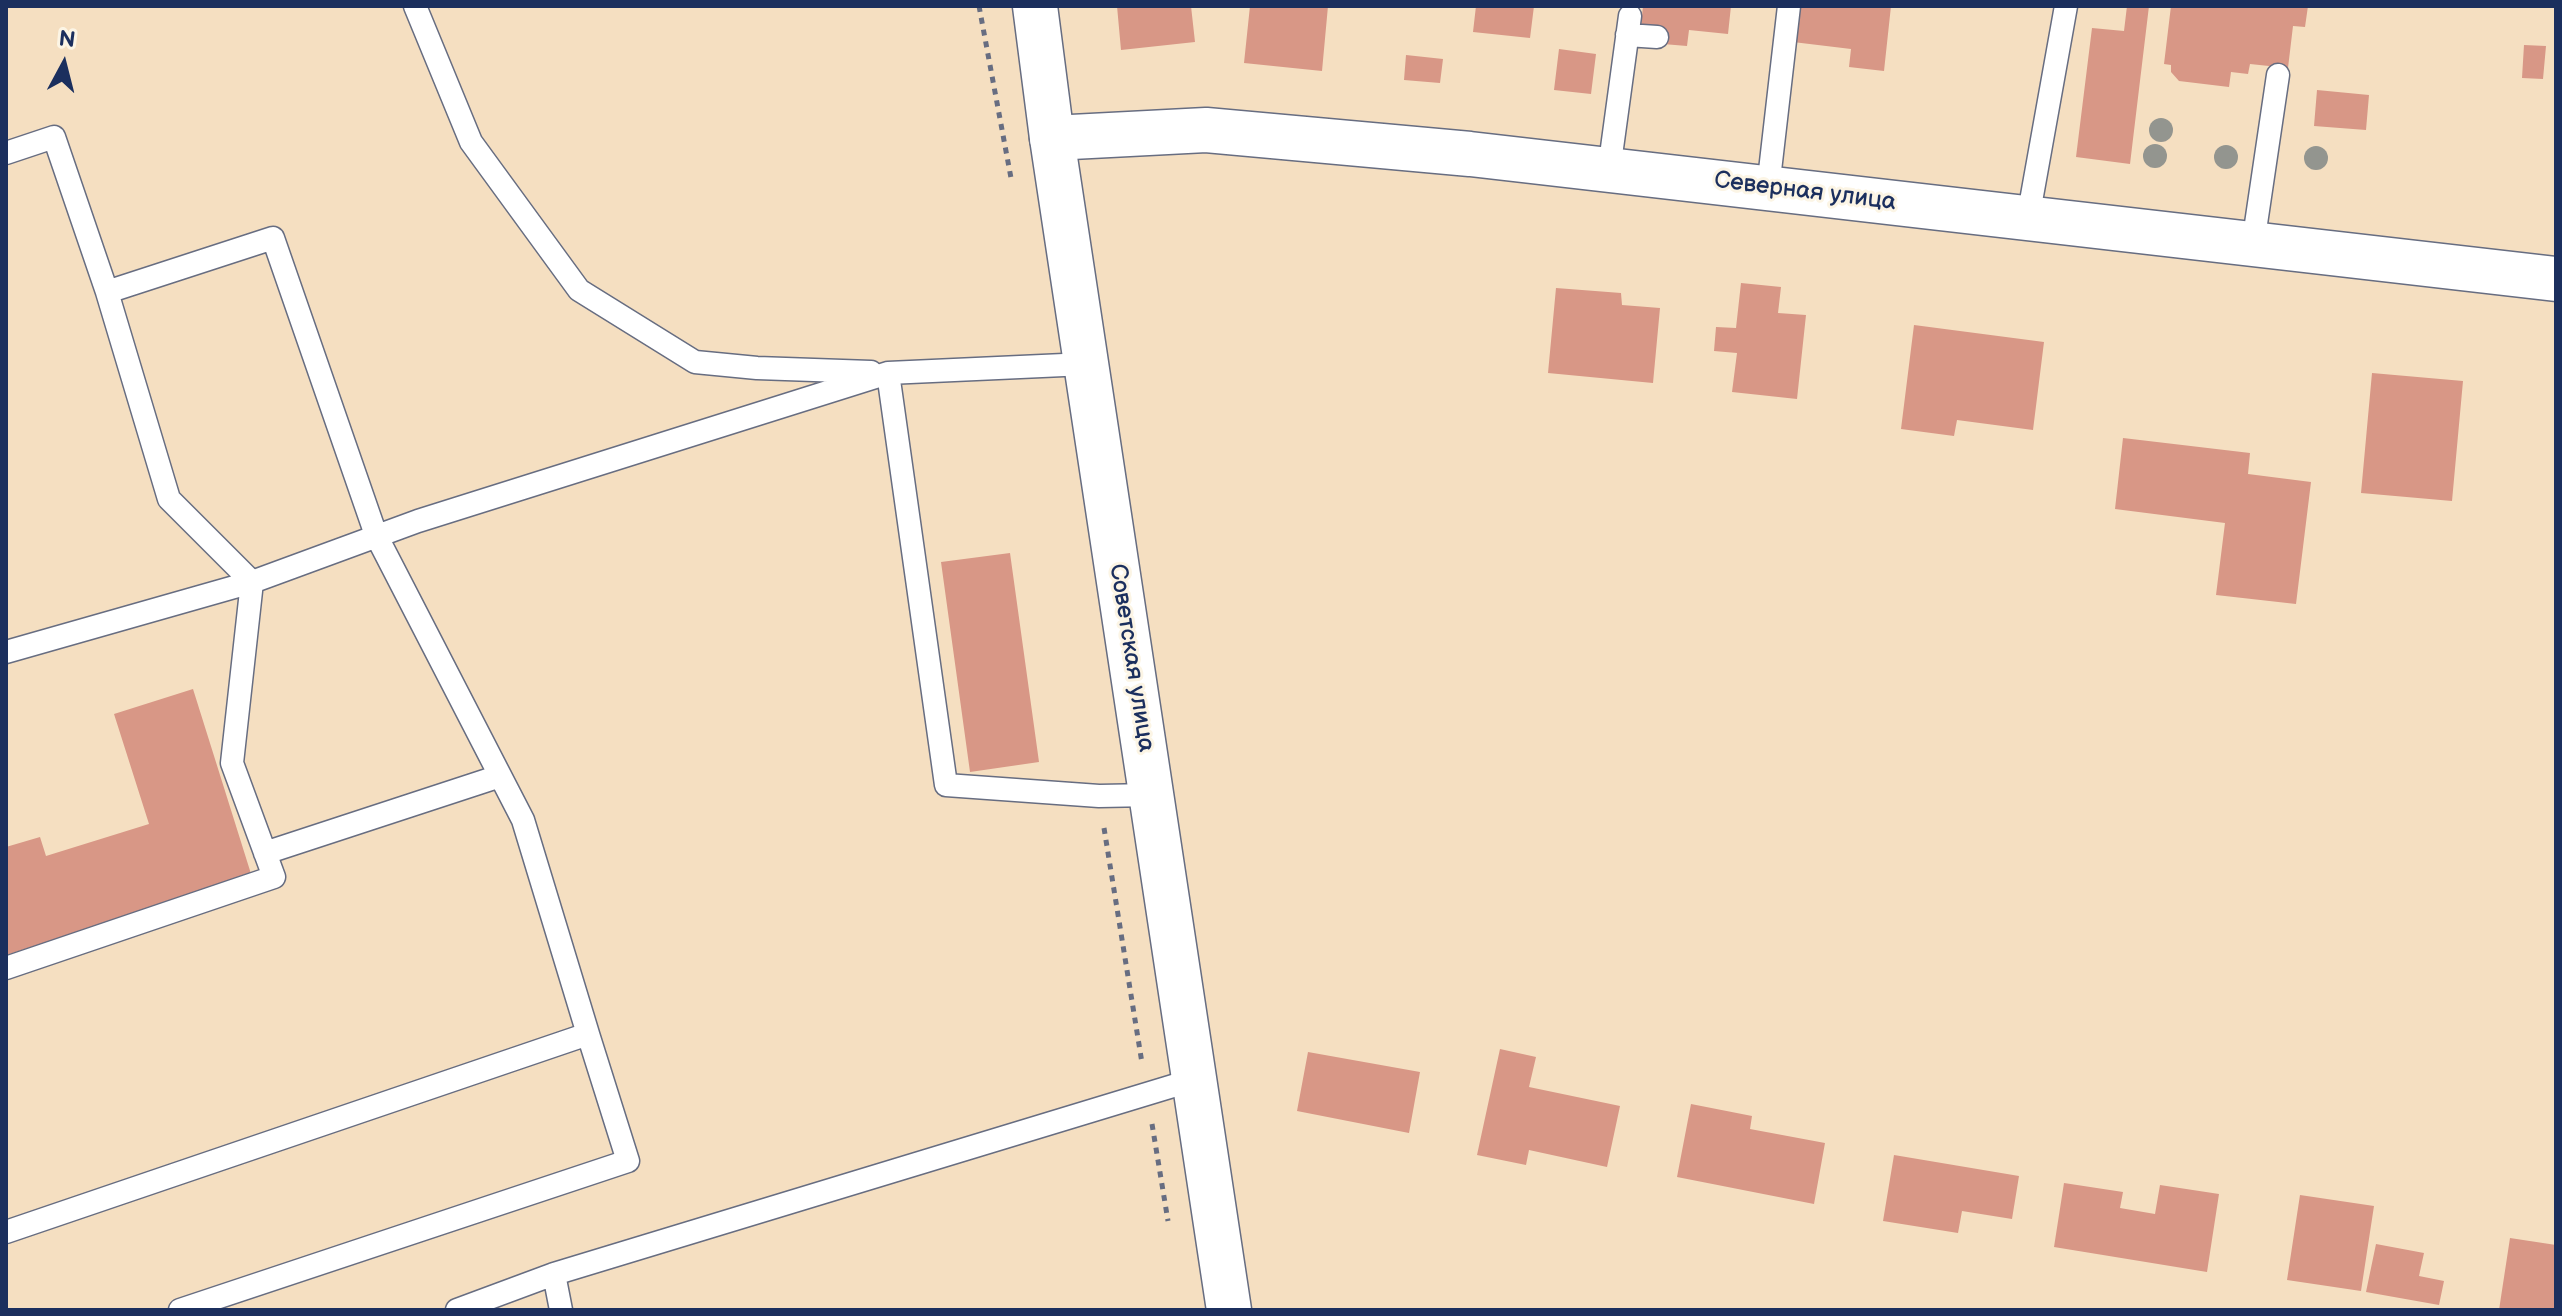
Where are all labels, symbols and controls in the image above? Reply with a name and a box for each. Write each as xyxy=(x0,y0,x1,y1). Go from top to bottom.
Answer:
north arrow xyxy=(24,24,104,104)
text: N xyxy=(57,25,77,54)
street label: Северная улица xyxy=(1712,167,1898,217)
street label: Советская улица xyxy=(1102,562,1160,754)

